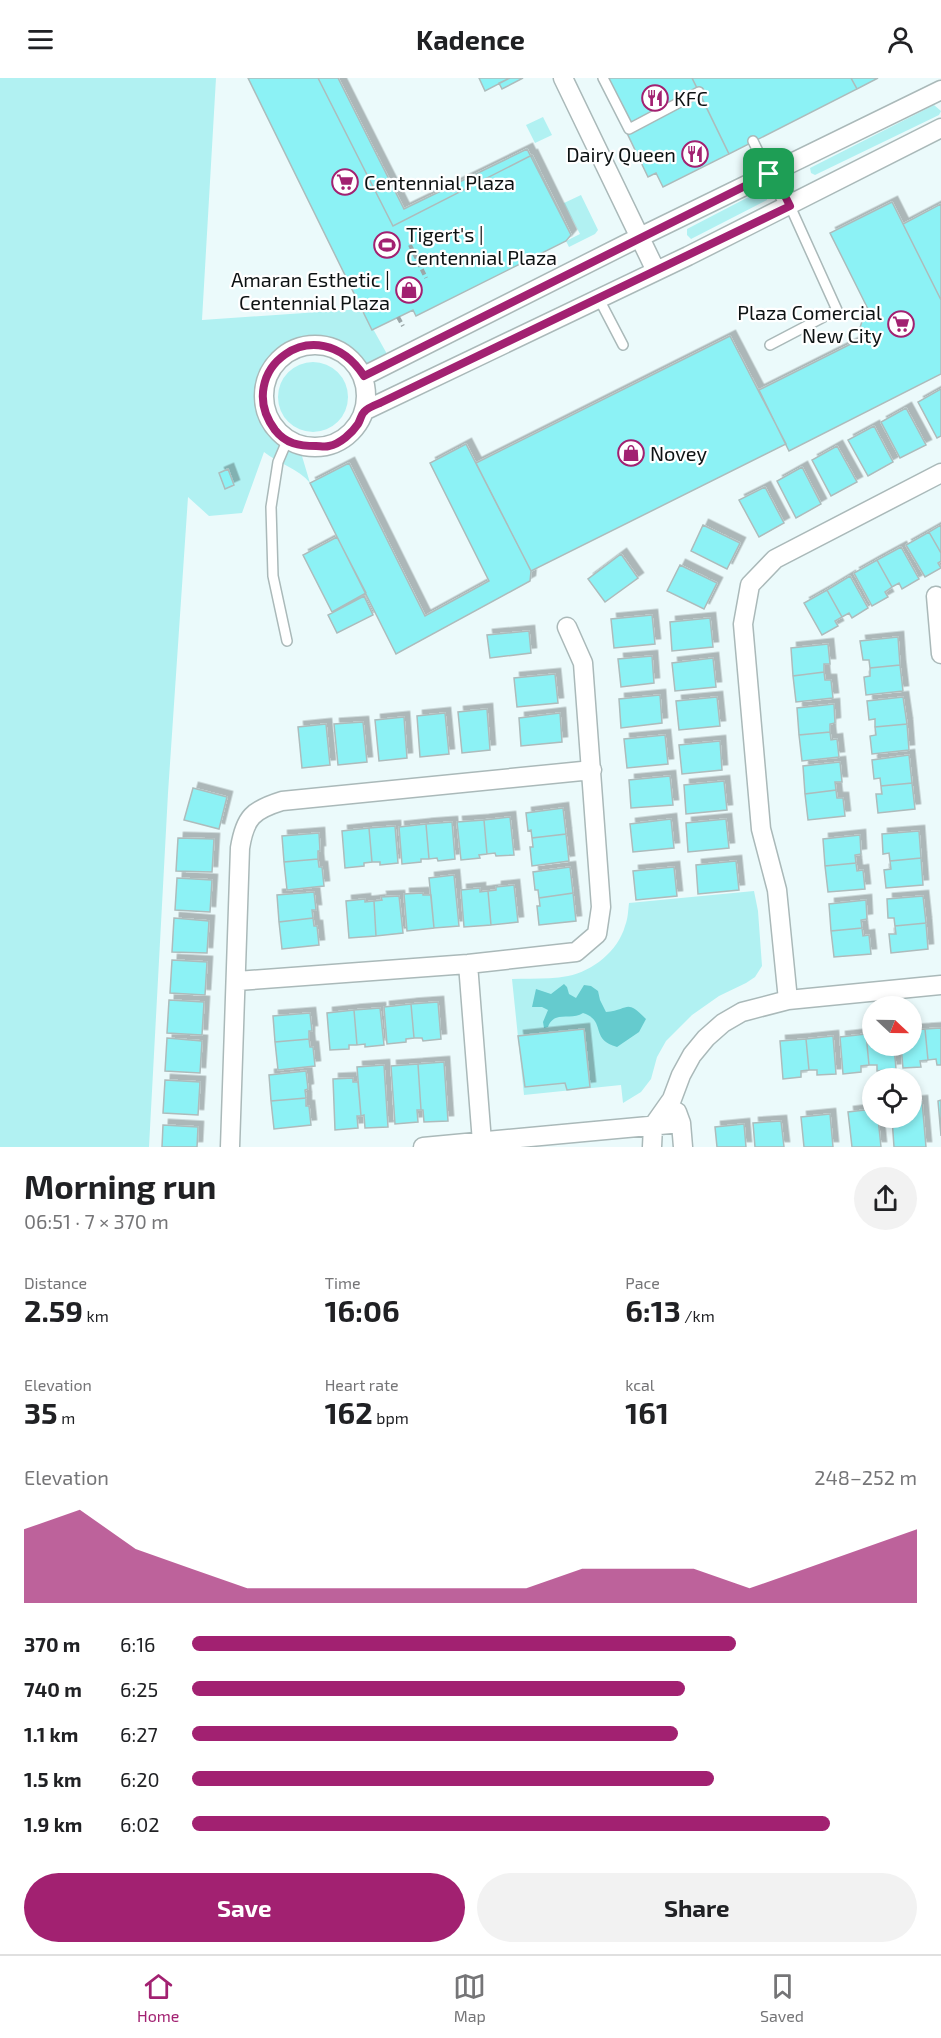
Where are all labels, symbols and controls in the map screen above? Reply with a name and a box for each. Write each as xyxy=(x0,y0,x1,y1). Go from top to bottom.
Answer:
icon: menu xyxy=(24,23,57,56)
text: Kadence xyxy=(416,23,525,55)
icon: person xyxy=(884,23,917,56)
restaurant icon: KFC xyxy=(640,83,670,113)
place label: KFC xyxy=(674,86,708,110)
restaurant icon: Dairy Queen xyxy=(680,139,710,169)
place label: Dairy Queen xyxy=(566,142,676,166)
pin xyxy=(743,148,794,199)
icon: arrive xyxy=(752,157,785,190)
supermarket icon: Centennial Plaza xyxy=(330,167,360,197)
place label: Centennial Plaza xyxy=(364,170,515,194)
place label: Tigert's | Centennial Plaza xyxy=(406,222,557,269)
sports icon: Tigert's | Centennial Plaza xyxy=(372,230,402,260)
place label: Amaran Esthetic | Centennial Plaza xyxy=(231,267,390,314)
shop icon: Amaran Esthetic | Centennial Plaza xyxy=(394,275,424,305)
place label: Plaza Comercial New City xyxy=(737,300,882,347)
supermarket icon: Plaza Comercial New City xyxy=(886,309,916,339)
shop icon: Novey xyxy=(616,438,646,468)
place label: Novey xyxy=(650,441,708,465)
north arrow xyxy=(862,996,922,1056)
map controls xyxy=(862,996,922,1128)
button: locate xyxy=(862,1068,922,1128)
text: Morning run xyxy=(24,1166,216,1206)
button: share xyxy=(854,1167,917,1230)
text: 06:51 · 7 × 370 m xyxy=(24,1209,169,1233)
text: Distance xyxy=(24,1273,87,1292)
text: Time xyxy=(325,1273,361,1292)
text: Pace xyxy=(625,1273,660,1292)
text: 2.59 xyxy=(24,1292,83,1328)
text: 16:06 xyxy=(325,1292,400,1328)
text: 6:13 xyxy=(625,1292,681,1328)
text: km xyxy=(83,1306,109,1325)
text: /km xyxy=(681,1306,715,1325)
text: Elevation xyxy=(24,1375,92,1394)
text: Heart rate xyxy=(325,1375,399,1394)
text: kcal xyxy=(625,1375,655,1394)
text: 35 xyxy=(24,1394,58,1430)
text: 162 xyxy=(325,1394,373,1430)
text: 161 xyxy=(625,1394,669,1430)
text: m xyxy=(58,1408,75,1427)
text: bpm xyxy=(373,1408,409,1427)
text: Elevation xyxy=(24,1465,109,1489)
text: 248–252 m xyxy=(814,1465,917,1489)
text: 370 m xyxy=(24,1632,80,1656)
text: 6:16 xyxy=(120,1632,156,1656)
text: 740 m xyxy=(24,1677,82,1701)
text: 6:25 xyxy=(120,1677,158,1701)
text: 1.1 km xyxy=(24,1722,78,1746)
text: 6:27 xyxy=(120,1722,158,1746)
text: 1.5 km xyxy=(24,1767,82,1791)
text: 6:20 xyxy=(120,1767,159,1791)
text: 1.9 km xyxy=(24,1812,82,1836)
text: 6:02 xyxy=(120,1812,159,1836)
button: Save xyxy=(24,1873,465,1942)
button: Share xyxy=(477,1873,917,1942)
tab: Home xyxy=(137,1970,179,2025)
tab: Map xyxy=(453,1970,486,2025)
tab: Saved xyxy=(760,1970,804,2025)

